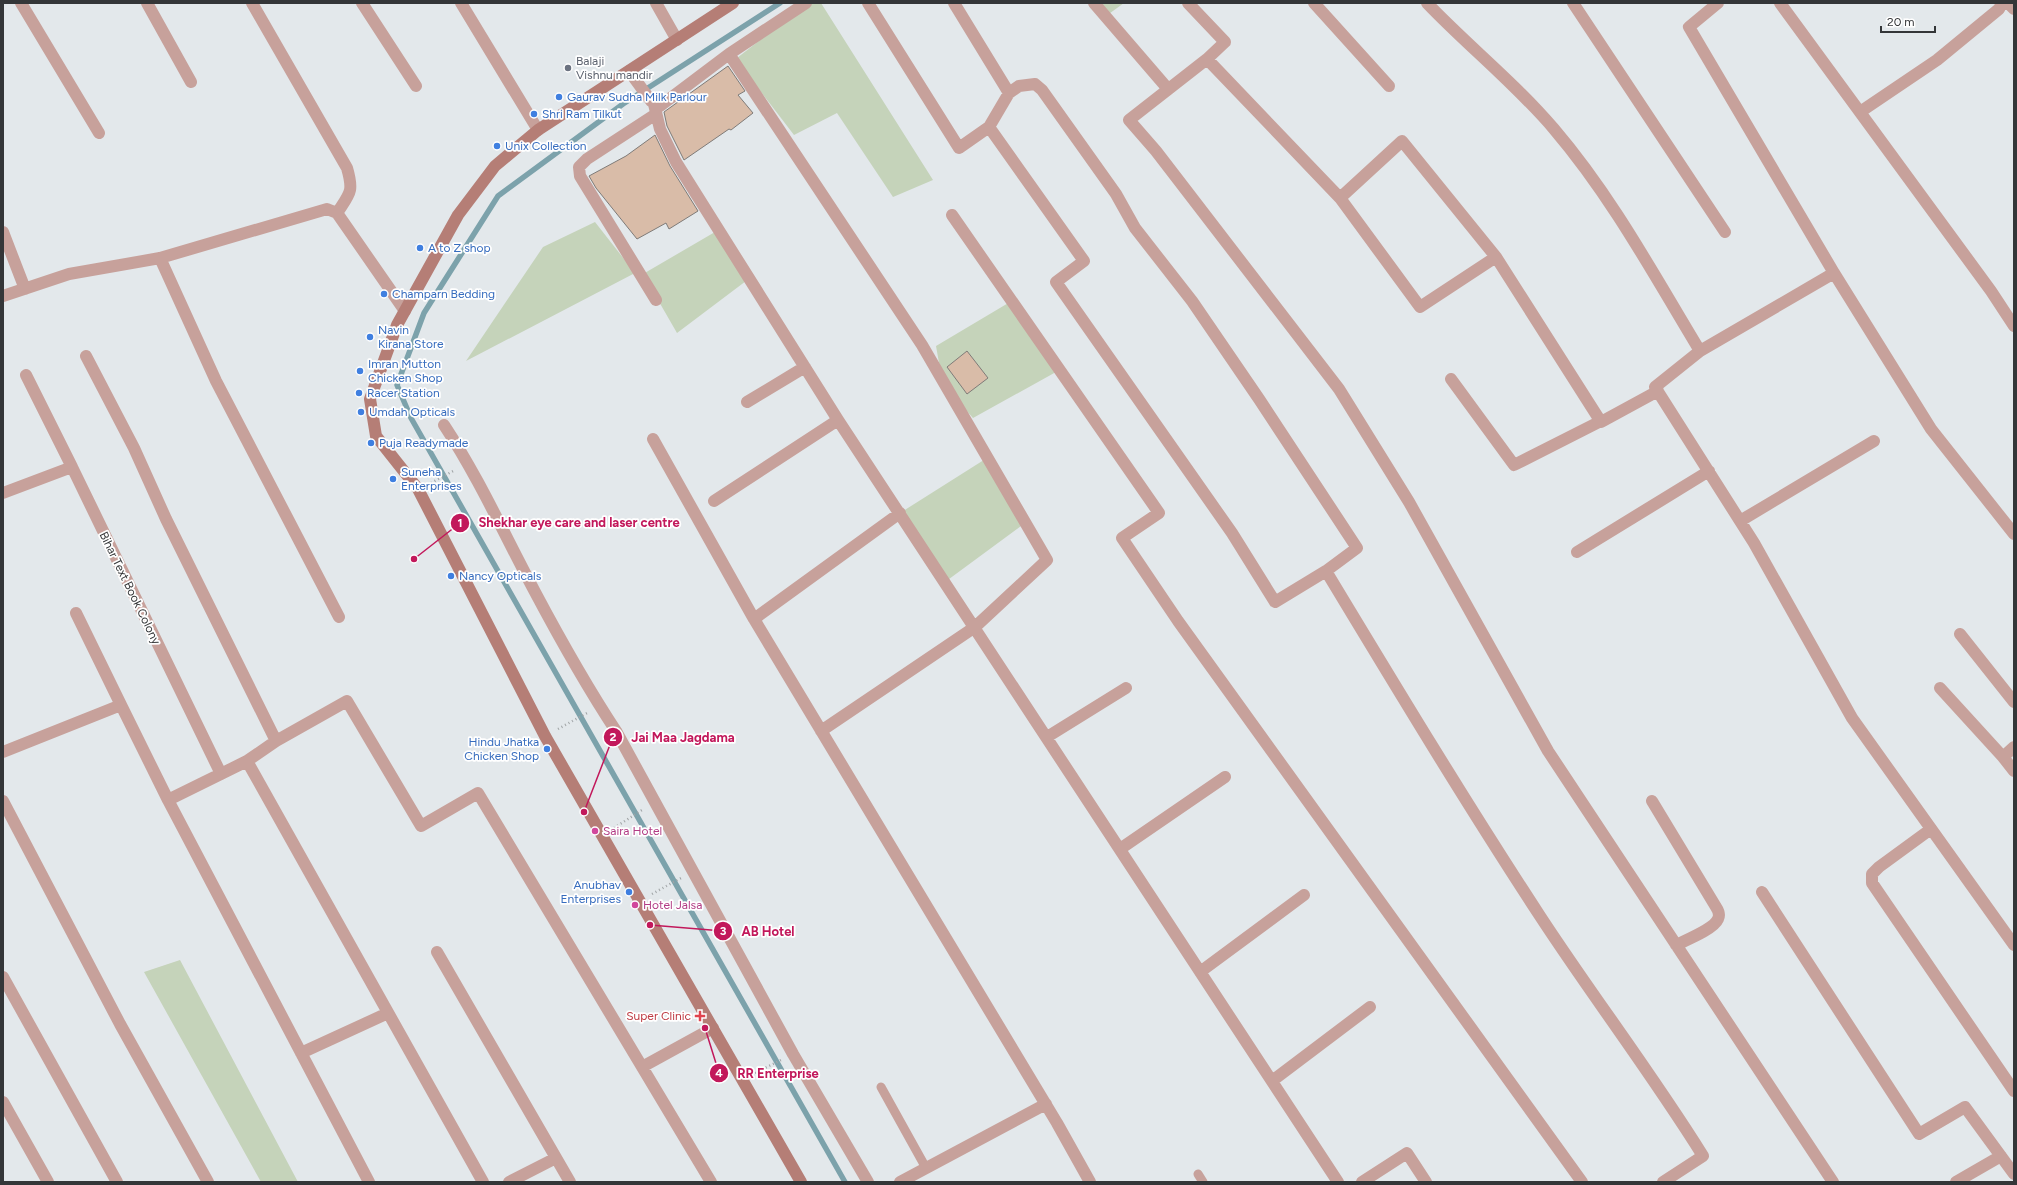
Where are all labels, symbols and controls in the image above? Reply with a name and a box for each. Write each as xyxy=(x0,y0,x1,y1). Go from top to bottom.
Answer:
scale bar xyxy=(1881,8,1935,34)
text: 20 m xyxy=(1887,15,1915,29)
place label: Balaji Vishnu mandir xyxy=(576,54,653,82)
marker: Balaji Vishnu mandir xyxy=(563,63,573,73)
place label: Gaurav Sudha Milk Parlour xyxy=(567,90,707,104)
marker: Gaurav Sudha Milk Parlour xyxy=(554,92,564,102)
place label: Shri Ram Tilkut xyxy=(542,107,622,121)
marker: Shri Ram Tilkut xyxy=(529,109,539,119)
place label: Unix Collection xyxy=(505,139,587,153)
marker: Unix Collection xyxy=(492,141,502,151)
place label: A to Z shop xyxy=(428,241,491,255)
marker: A to Z shop xyxy=(415,243,425,253)
place label: Champarn Bedding xyxy=(392,287,495,301)
marker: Champarn Bedding xyxy=(379,289,389,299)
place label: Navin Kirana Store xyxy=(378,323,444,351)
marker: Navin Kirana Store xyxy=(365,332,375,342)
place label: Imran Mutton Chicken Shop xyxy=(368,357,443,385)
marker: Imran Mutton Chicken Shop xyxy=(355,366,365,376)
place label: Racer Station xyxy=(367,386,440,400)
marker: Racer Station xyxy=(354,388,364,398)
place label: Umdah Opticals xyxy=(369,405,455,419)
marker: Umdah Opticals xyxy=(356,407,366,417)
place label: Puja Readymade xyxy=(379,436,469,450)
marker: Puja Readymade xyxy=(366,438,376,448)
place label: Suneha Enterprises xyxy=(401,465,462,493)
marker: Suneha Enterprises xyxy=(388,474,398,484)
callout: Shekhar eye care and laser centre xyxy=(450,510,688,535)
text: Shekhar eye care and laser centre xyxy=(478,515,680,530)
text: 1 xyxy=(457,516,463,530)
street label: Bihar Text Book Colony xyxy=(97,529,164,647)
place label: Nancy Opticals xyxy=(459,569,542,583)
marker: Nancy Opticals xyxy=(446,571,456,581)
callout: Jai Maa Jagdama xyxy=(603,725,743,750)
text: 2 xyxy=(610,730,617,744)
text: Jai Maa Jagdama xyxy=(631,730,735,745)
place label: Hindu Jhatka Chicken Shop xyxy=(464,735,539,763)
marker: Hindu Jhatka Chicken Shop xyxy=(542,744,552,754)
place label: Saira Hotel xyxy=(603,824,662,838)
marker: Saira Hotel xyxy=(590,826,600,836)
place label: Anubhav Enterprises xyxy=(560,878,622,906)
marker: Anubhav Enterprises xyxy=(624,887,634,897)
place label: Hotel Jalsa xyxy=(643,898,702,912)
marker: Hotel Jalsa xyxy=(630,900,640,910)
callout: AB Hotel xyxy=(713,918,803,943)
text: 3 xyxy=(720,924,727,938)
text: AB Hotel xyxy=(741,924,795,939)
place label: Super Clinic xyxy=(626,1009,692,1023)
marker: Super Clinic xyxy=(694,1010,706,1022)
callout: RR Enterprise xyxy=(709,1061,827,1086)
text: 4 xyxy=(715,1066,723,1080)
text: RR Enterprise xyxy=(737,1066,819,1081)

